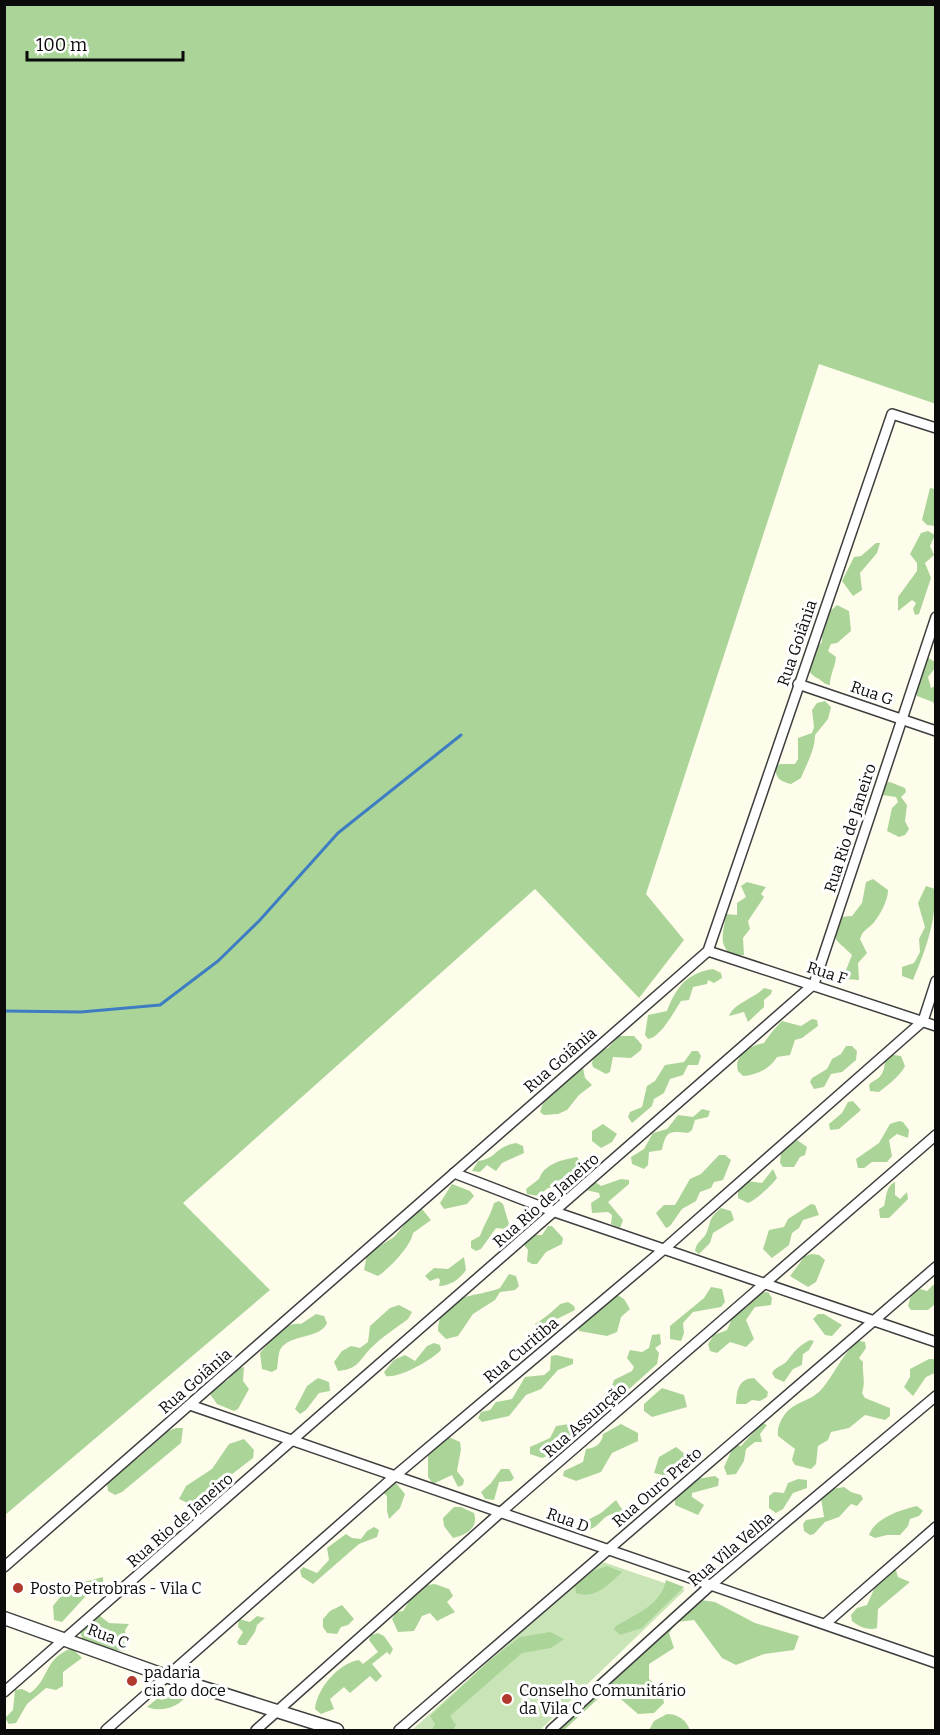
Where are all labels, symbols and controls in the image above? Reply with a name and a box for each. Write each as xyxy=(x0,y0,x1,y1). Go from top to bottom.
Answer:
scale bar xyxy=(27,24,183,62)
text: 100 m xyxy=(36,34,87,56)
street label: Rua Goiânia xyxy=(773,597,821,689)
street label: Rua G xyxy=(848,677,896,709)
street label: Rua Rio de Janeiro xyxy=(820,761,880,895)
street label: Rua F xyxy=(804,958,850,988)
street label: Rua Goiânia xyxy=(520,1023,600,1097)
street label: Rua Rio de Janeiro xyxy=(489,1149,603,1251)
street label: Rua Curitiba xyxy=(480,1313,563,1387)
street label: Rua Goiânia xyxy=(155,1344,235,1418)
street label: Rua Assunção xyxy=(539,1379,631,1461)
street label: Rua Ouro Preto xyxy=(608,1443,706,1531)
street label: Rua Rio de Janeiro xyxy=(123,1469,237,1571)
street label: Rua D xyxy=(544,1504,592,1536)
street label: Rua Vila Velha xyxy=(684,1508,778,1590)
place label: Posto Petrobras - Vila C xyxy=(30,1579,202,1598)
marker: Posto Petrobras - Vila C xyxy=(11,1581,25,1595)
street label: Rua C xyxy=(85,1620,131,1652)
place label: padaria cia do doce xyxy=(144,1663,226,1700)
marker: padaria cia do doce xyxy=(125,1674,139,1688)
place label: Conselho Comunitário da Vila C xyxy=(519,1681,686,1718)
marker: Conselho Comunitário da Vila C xyxy=(500,1692,514,1706)

